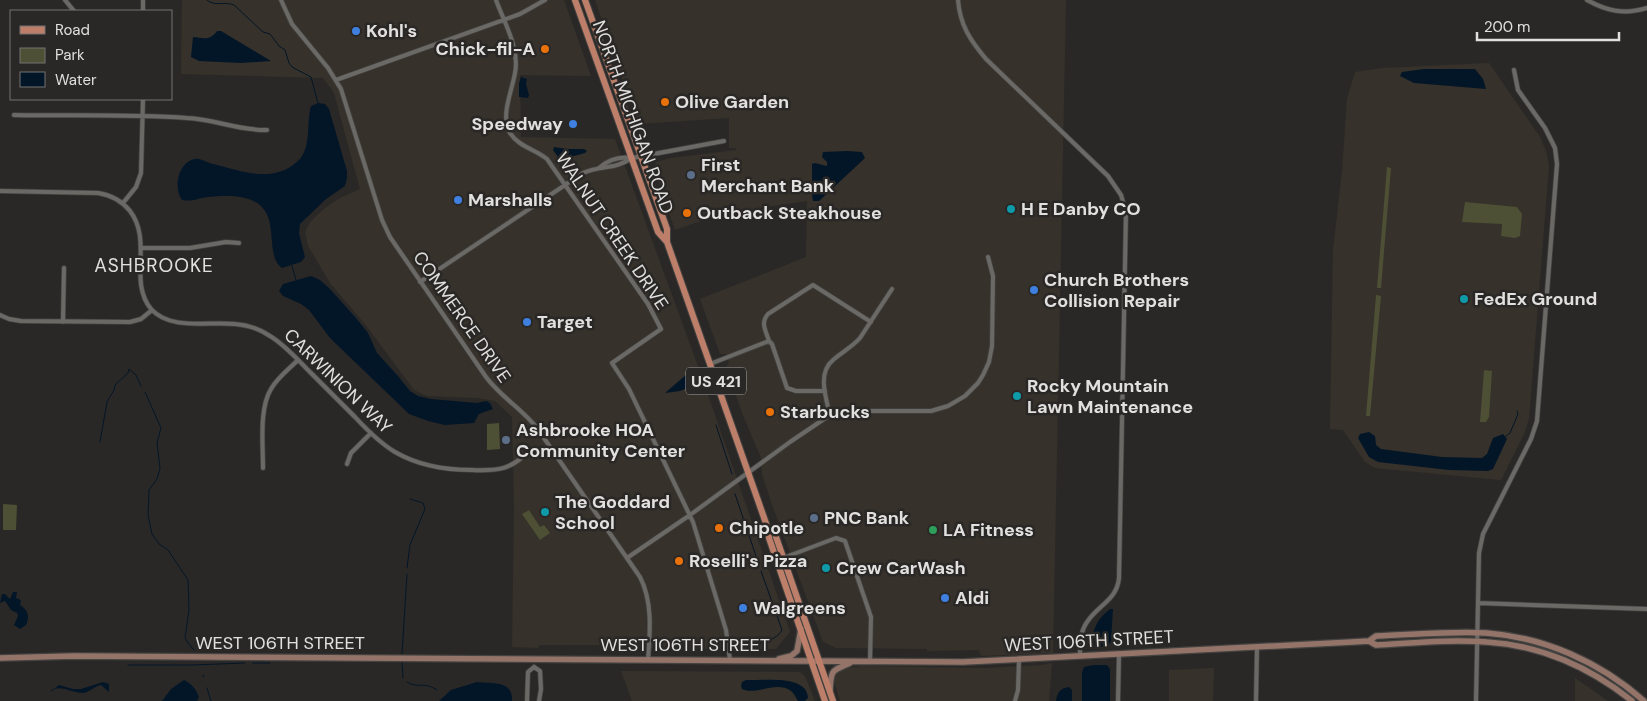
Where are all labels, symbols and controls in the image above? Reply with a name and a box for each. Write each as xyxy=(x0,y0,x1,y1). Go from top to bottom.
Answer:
legend xyxy=(10,10,172,100)
scale bar xyxy=(1477,10,1620,42)
street label: NORTH MICHIGAN ROAD xyxy=(587,17,679,217)
text: 200 m xyxy=(1484,17,1530,37)
place label: Kohl's xyxy=(366,19,417,43)
text: Road xyxy=(55,20,90,40)
marker: Kohl's xyxy=(350,25,362,37)
place label: Chick-fil-A xyxy=(436,37,535,61)
marker: Chick-fil-A xyxy=(539,43,551,55)
text: Park xyxy=(55,45,85,65)
text: Water xyxy=(55,70,97,90)
place label: Olive Garden xyxy=(675,90,789,114)
marker: Olive Garden xyxy=(659,96,671,108)
place label: Speedway xyxy=(471,112,563,136)
marker: Speedway xyxy=(567,118,579,130)
street label: WALNUT CREEK DRIVE xyxy=(550,147,674,315)
place label: First Merchant Bank xyxy=(701,153,835,198)
marker: First Merchant Bank xyxy=(685,169,697,181)
place label: Marshalls xyxy=(468,188,552,212)
marker: Marshalls xyxy=(452,194,464,206)
place label: H E Danby CO xyxy=(1021,197,1141,221)
place label: Outback Steakhouse xyxy=(697,201,882,225)
marker: H E Danby CO xyxy=(1005,203,1017,215)
marker: Outback Steakhouse xyxy=(681,207,693,219)
street label: COMMERCE DRIVE xyxy=(408,246,516,388)
district label: ASHBROOKE xyxy=(94,253,214,278)
place label: Church Brothers Collision Repair xyxy=(1044,268,1189,313)
marker: Church Brothers Collision Repair xyxy=(1028,284,1040,296)
place label: FedEx Ground xyxy=(1474,287,1597,311)
marker: FedEx Ground xyxy=(1458,293,1470,305)
place label: Target xyxy=(537,310,593,334)
marker: Target xyxy=(521,316,533,328)
street label: CARWINION WAY xyxy=(279,323,398,439)
road number: US 421 xyxy=(686,368,746,394)
place label: Rocky Mountain Lawn Maintenance xyxy=(1027,374,1193,419)
marker: Rocky Mountain Lawn Maintenance xyxy=(1011,390,1023,402)
place label: Starbucks xyxy=(780,400,870,424)
marker: Starbucks xyxy=(764,406,776,418)
place label: Ashbrooke HOA Community Center xyxy=(516,418,685,463)
marker: Ashbrooke HOA Community Center xyxy=(500,434,512,446)
place label: The Goddard School xyxy=(555,490,670,535)
marker: The Goddard School xyxy=(539,506,551,518)
place label: PNC Bank xyxy=(824,506,910,530)
marker: PNC Bank xyxy=(808,512,820,524)
place label: Chipotle xyxy=(729,516,804,540)
place label: LA Fitness xyxy=(943,518,1034,542)
marker: Chipotle xyxy=(713,522,725,534)
marker: LA Fitness xyxy=(927,524,939,536)
place label: Roselli's Pizza xyxy=(689,549,807,573)
marker: Roselli's Pizza xyxy=(673,555,685,567)
place label: Crew CarWash xyxy=(836,556,966,580)
marker: Crew CarWash xyxy=(820,562,832,574)
place label: Aldi xyxy=(955,586,989,610)
marker: Aldi xyxy=(939,592,951,604)
place label: Walgreens xyxy=(753,596,846,620)
marker: Walgreens xyxy=(737,602,749,614)
street label: WEST 106TH STREET xyxy=(1004,625,1174,657)
street label: WEST 106TH STREET xyxy=(195,631,365,655)
street label: WEST 106TH STREET xyxy=(600,633,770,657)

